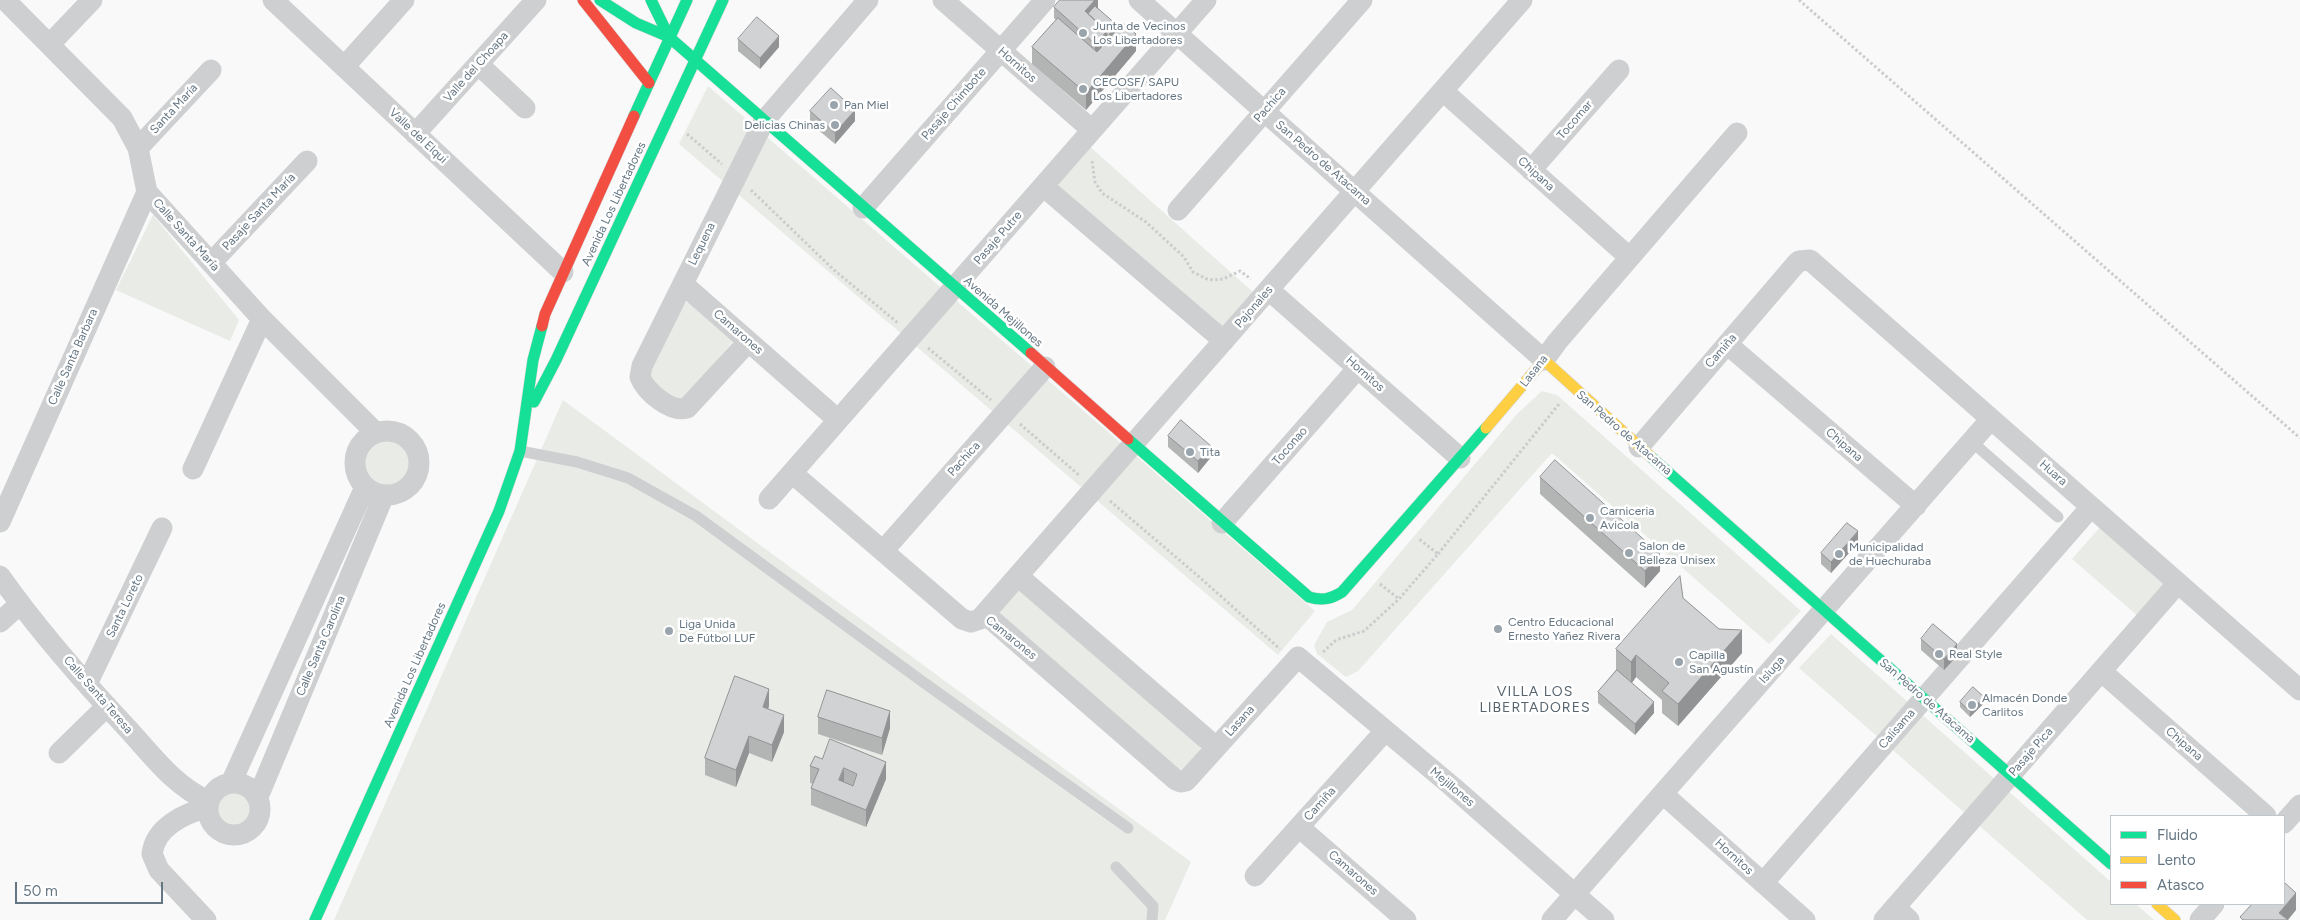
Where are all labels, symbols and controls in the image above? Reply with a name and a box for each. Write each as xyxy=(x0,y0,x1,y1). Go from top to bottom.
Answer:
place label: Junta de Vecinos Los Libertadores xyxy=(1093,19,1186,47)
marker: Junta de Vecinos Los Libertadores xyxy=(1077,27,1089,39)
street label: Valle del Choapa xyxy=(441,29,511,105)
street label: Hornitos xyxy=(995,44,1039,86)
street label: Pasaje Chimbote xyxy=(919,65,989,143)
place label: CECOSF/ SAPU Los Libertadores xyxy=(1093,75,1182,103)
street label: Santa María xyxy=(147,81,201,137)
marker: CECOSF/ SAPU Los Libertadores xyxy=(1077,83,1089,95)
street label: Pachica xyxy=(1251,85,1289,125)
place label: Pan Miel xyxy=(844,98,889,112)
street label: Tocomar xyxy=(1554,98,1596,142)
marker: Pan Miel xyxy=(828,99,840,111)
street label: Valle del Elqui xyxy=(386,105,450,167)
place label: Delicias Chinas xyxy=(744,118,825,132)
street label: San Pedro de Atacama xyxy=(1272,118,1374,208)
marker: Delicias Chinas xyxy=(829,119,841,131)
street label: Avenida Los Libertadores xyxy=(579,140,649,268)
street label: Chipana xyxy=(1515,154,1557,194)
street label: Pasaje Santa María xyxy=(219,170,299,254)
street label: Calle Santa María xyxy=(150,196,222,274)
street label: Pasaje Putre xyxy=(971,208,1025,268)
street label: Lequena xyxy=(685,220,719,268)
street label: Avenida Mejillones xyxy=(961,274,1045,350)
street label: Pajonales xyxy=(1232,283,1276,331)
street label: Calle Santa Barbara xyxy=(45,306,101,408)
street label: Camarones xyxy=(710,307,766,357)
street label: Camiña xyxy=(1702,331,1740,371)
street label: Lasana xyxy=(1517,352,1551,390)
street label: Hornitos xyxy=(1343,353,1387,395)
street label: San Pedro de Atacama xyxy=(1573,388,1675,478)
street label: Toconao xyxy=(1269,424,1311,468)
street label: Chipana xyxy=(1823,425,1865,465)
street label: Pachica xyxy=(945,439,983,479)
place label: Tita xyxy=(1200,445,1220,459)
marker: Tita xyxy=(1184,446,1196,458)
street label: Huara xyxy=(2036,457,2070,489)
place label: Carniceria Avicola xyxy=(1600,504,1654,532)
marker: Carniceria Avicola xyxy=(1584,512,1596,524)
place label: Salon de Belleza Unisex xyxy=(1639,539,1715,567)
place label: Municipalidad de Huechuraba xyxy=(1849,540,1931,568)
marker: Salon de Belleza Unisex xyxy=(1623,547,1635,559)
marker: Municipalidad de Huechuraba xyxy=(1833,548,1845,560)
street label: Santa Loreto xyxy=(103,572,147,640)
street label: Calle Santa Carolina xyxy=(293,594,349,698)
street label: Avenida Los Libertadores xyxy=(381,600,449,730)
street label: Camarones xyxy=(983,613,1039,663)
place label: Centro Educacional Ernesto Yañez Rivera xyxy=(1508,615,1620,643)
place label: Liga Unida De Fútbol LUF xyxy=(679,617,755,645)
marker: Centro Educacional Ernesto Yañez Rivera xyxy=(1492,623,1504,635)
marker: Liga Unida De Fútbol LUF xyxy=(663,625,675,637)
place label: Real Style xyxy=(1949,647,2002,661)
place label: Capilla San Agustín xyxy=(1689,648,1754,676)
marker: Real Style xyxy=(1933,648,1945,660)
street label: Calle Santa Teresa xyxy=(60,653,136,737)
street label: Isluga xyxy=(1756,653,1788,687)
marker: Capilla San Agustín xyxy=(1673,656,1685,668)
street label: San Pedro de Atacama xyxy=(1876,656,1978,746)
district label: VILLA LOS LIBERTADORES xyxy=(1478,684,1592,716)
place label: Almacén Donde Carlitos xyxy=(1982,691,2067,719)
marker: Almacén Donde Carlitos xyxy=(1966,699,1978,711)
street label: Lasana xyxy=(1222,702,1258,740)
street label: Calisama xyxy=(1876,706,1918,752)
street label: Chipana xyxy=(2163,724,2205,764)
street label: Pasaje Pica xyxy=(2006,725,2056,779)
street label: Mejillones xyxy=(1427,764,1477,810)
street label: Camiña xyxy=(1301,784,1339,824)
legend xyxy=(2110,815,2285,905)
text: Fluido xyxy=(2157,826,2198,844)
street label: Hornitos xyxy=(1712,836,1756,878)
street label: Camarones xyxy=(1325,848,1381,898)
text: Lento xyxy=(2157,851,2196,869)
scale bar xyxy=(18,872,165,904)
text: Atasco xyxy=(2157,876,2204,894)
text: 50 m xyxy=(23,882,58,900)

